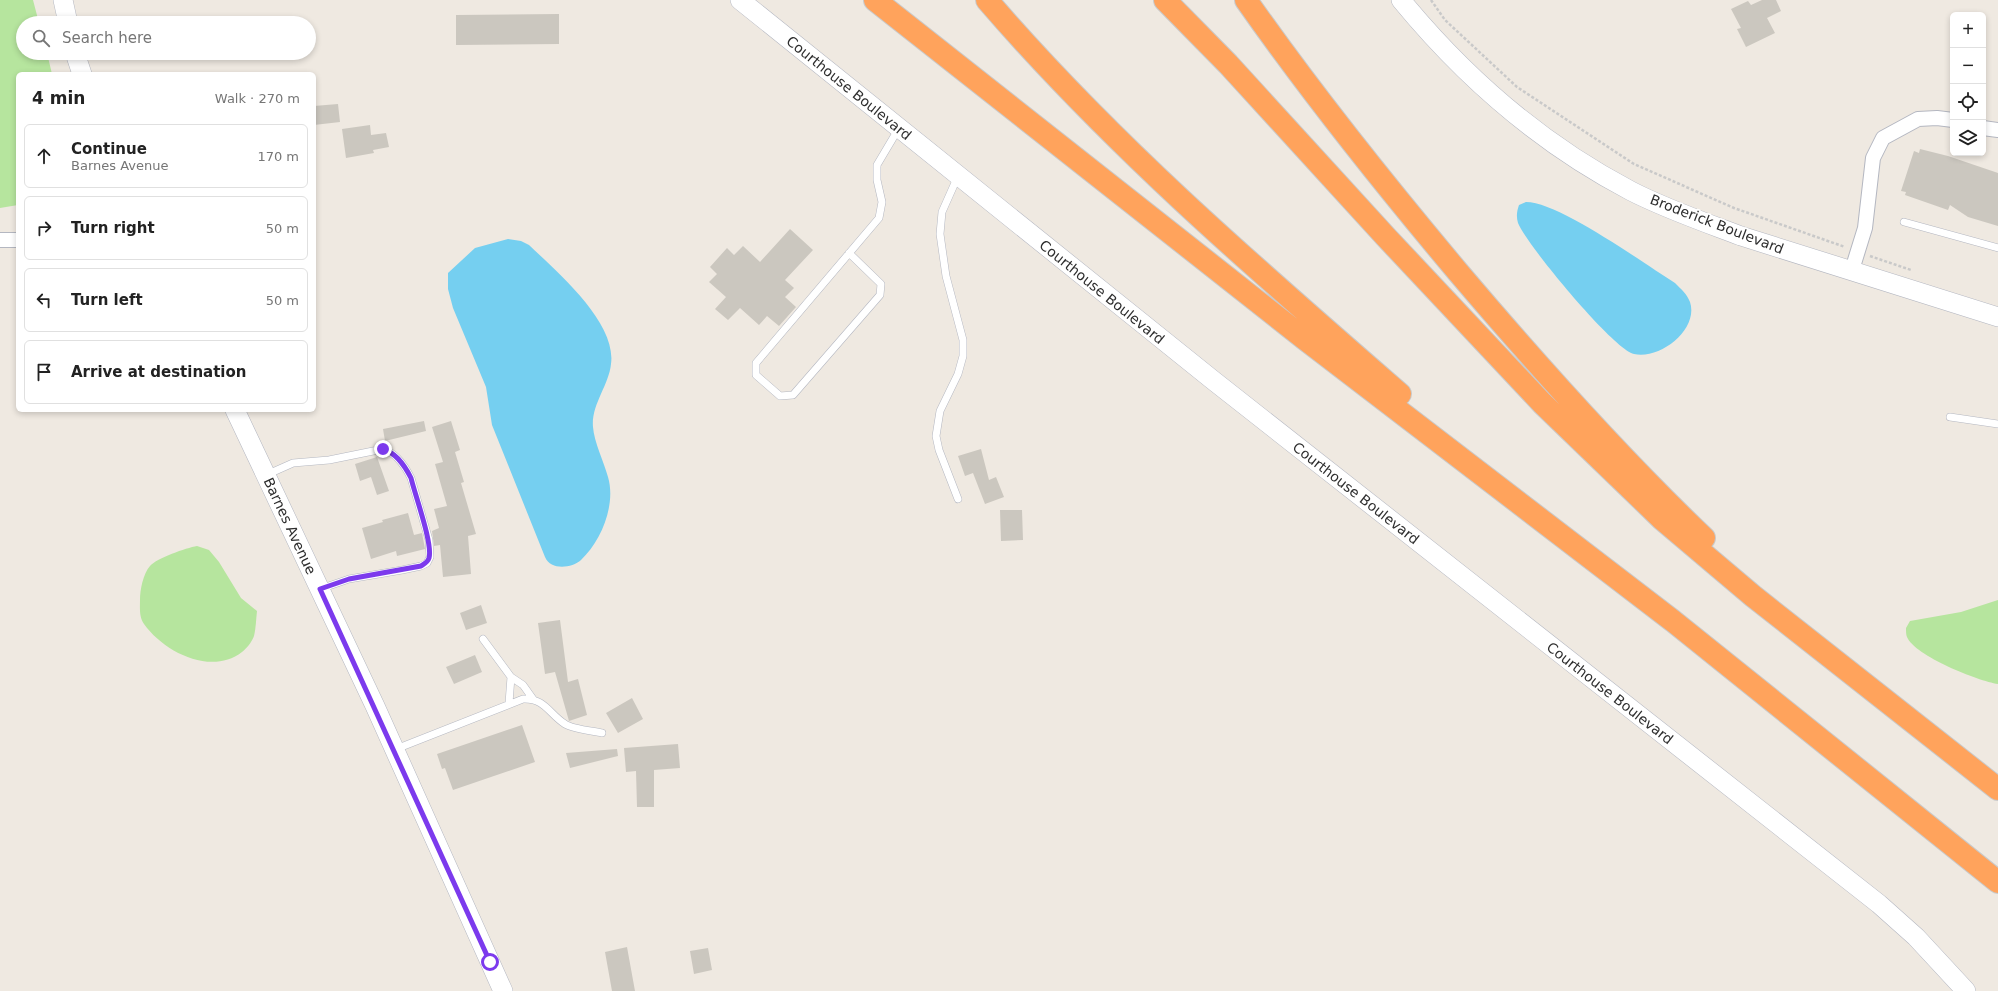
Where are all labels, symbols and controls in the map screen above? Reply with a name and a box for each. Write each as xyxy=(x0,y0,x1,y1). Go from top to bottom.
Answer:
map controls xyxy=(1950,12,1986,156)
button: + xyxy=(1950,12,1986,48)
search box xyxy=(16,16,316,60)
icon: search xyxy=(30,27,52,49)
text: Search here xyxy=(62,29,152,47)
street label: Courthouse Boulevard xyxy=(783,33,915,143)
button: − xyxy=(1950,48,1986,84)
button: locate xyxy=(1950,84,1986,120)
text: 4 min xyxy=(32,88,85,108)
text: Walk · 270 m xyxy=(215,91,300,106)
button: layers xyxy=(1950,120,1986,156)
text: Continue xyxy=(71,140,147,158)
icon: ahead xyxy=(33,145,55,167)
text: 170 m xyxy=(257,149,299,164)
text: Barnes Avenue xyxy=(71,158,168,173)
street label: Broderick Boulevard xyxy=(1648,191,1786,257)
icon: right xyxy=(33,217,55,239)
text: Turn right xyxy=(71,219,155,237)
text: 50 m xyxy=(266,221,299,236)
street label: Courthouse Boulevard xyxy=(1036,237,1168,347)
icon: left xyxy=(33,289,55,311)
text: Turn left xyxy=(71,291,143,309)
text: 50 m xyxy=(266,293,299,308)
icon: arrive xyxy=(33,361,55,383)
text: Arrive at destination xyxy=(71,363,246,381)
street label: Courthouse Boulevard xyxy=(1290,439,1422,547)
route end xyxy=(374,440,392,458)
street label: Barnes Avenue xyxy=(261,475,319,577)
street label: Courthouse Boulevard xyxy=(1544,639,1676,747)
route start xyxy=(481,953,499,971)

